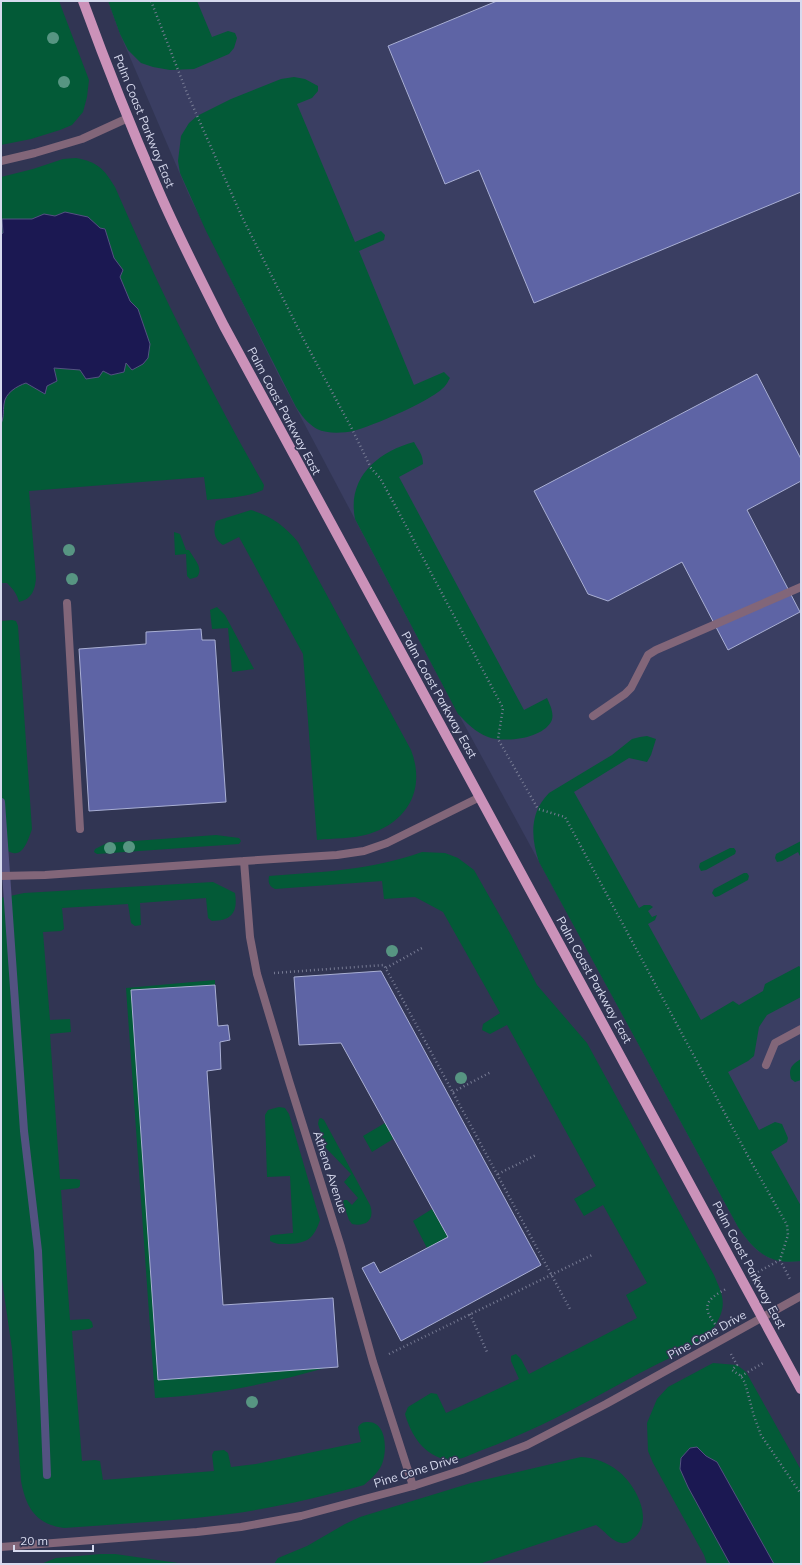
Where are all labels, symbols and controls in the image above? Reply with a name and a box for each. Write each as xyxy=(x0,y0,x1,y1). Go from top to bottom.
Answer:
street label: Palm Coast Parkway East xyxy=(111,52,178,190)
street label: Palm Coast Parkway East xyxy=(244,344,325,477)
street label: Palm Coast Parkway East xyxy=(398,629,481,761)
street label: Palm Coast Parkway East xyxy=(553,914,636,1046)
street label: Athena Avenue xyxy=(310,1129,351,1215)
street label: Palm Coast Parkway East xyxy=(709,1198,790,1331)
street label: Pine Cone Drive xyxy=(665,1307,749,1362)
street label: Pine Cone Drive xyxy=(372,1451,460,1491)
scale bar xyxy=(14,1527,93,1553)
text: 20 m xyxy=(20,1533,48,1548)

